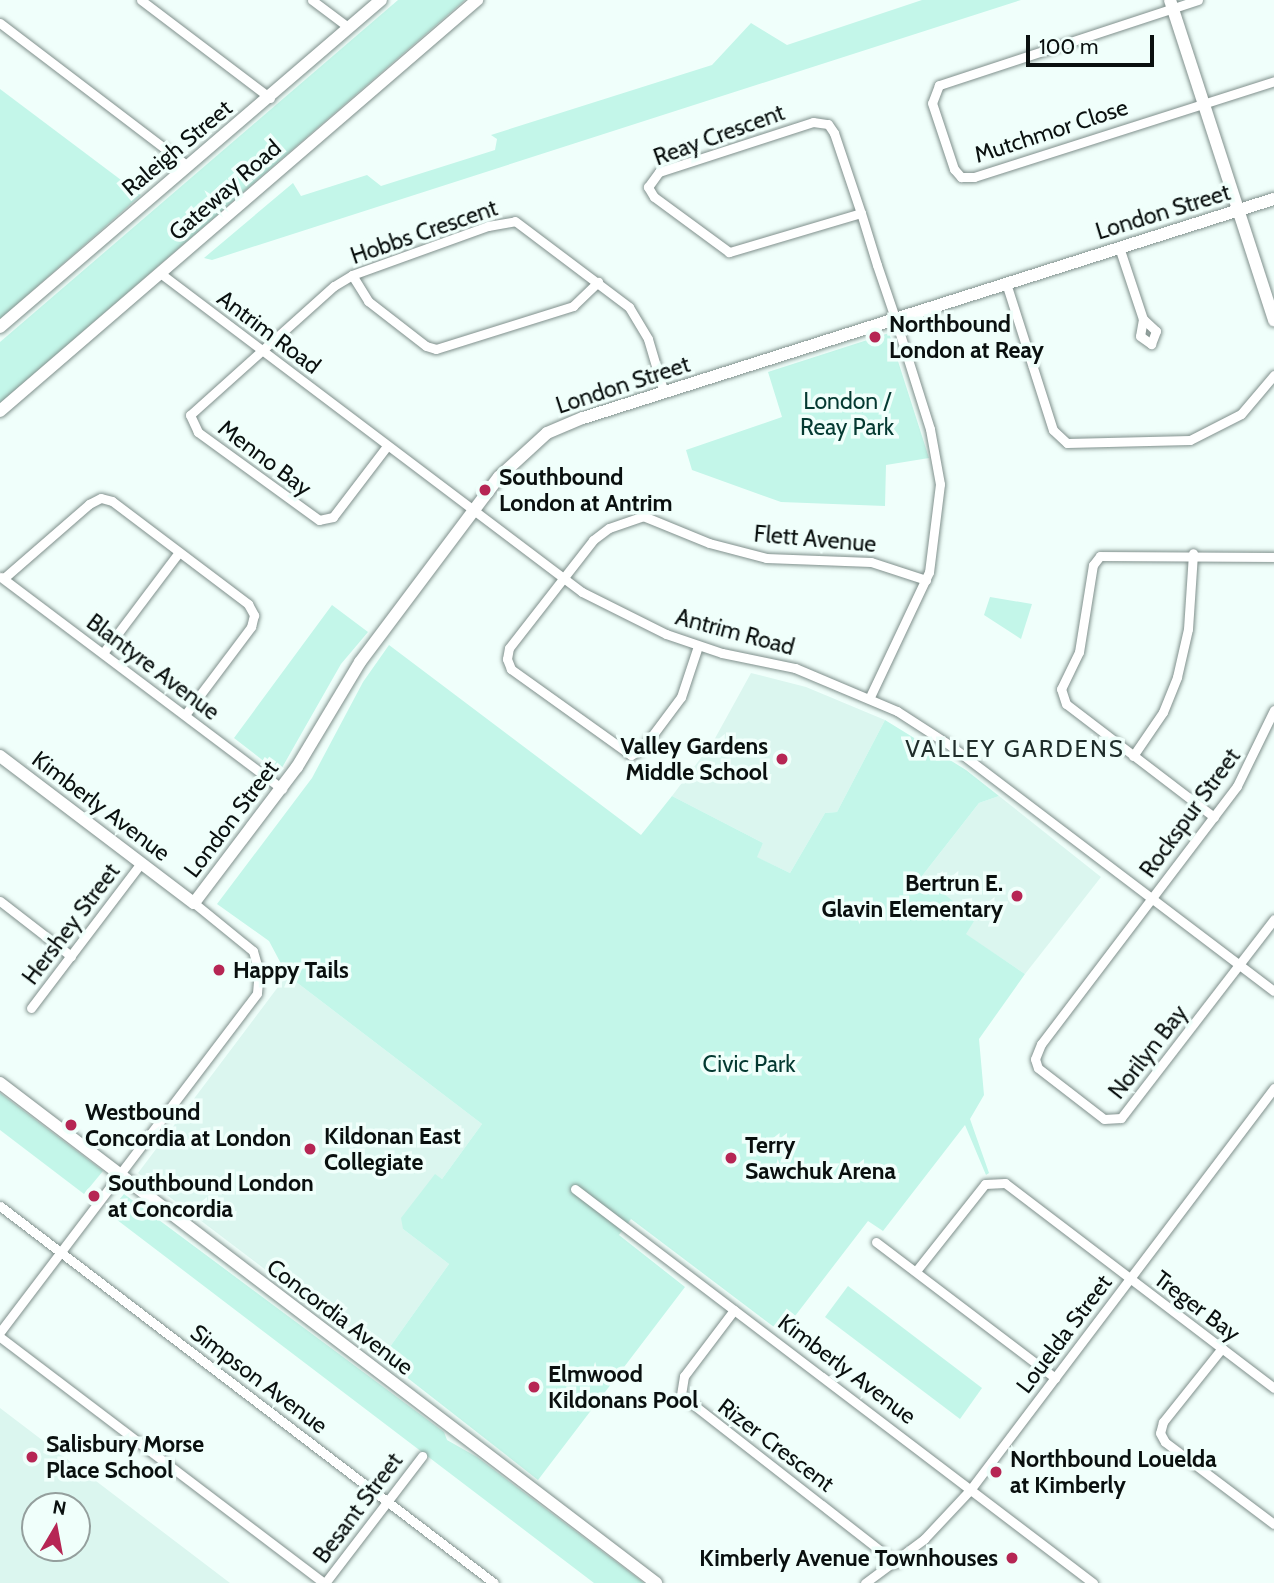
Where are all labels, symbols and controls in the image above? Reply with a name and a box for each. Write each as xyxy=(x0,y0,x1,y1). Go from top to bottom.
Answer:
scale bar xyxy=(1029,21,1157,65)
text: 100 m xyxy=(1039,34,1098,59)
street label: Mutchmor Close xyxy=(971,93,1131,169)
street label: Raleigh Street xyxy=(116,94,238,202)
street label: Reay Crescent xyxy=(650,99,788,171)
street label: Gateway Road xyxy=(163,134,287,246)
street label: London Street xyxy=(1092,178,1234,246)
street label: Hobbs Crescent xyxy=(347,194,501,270)
street label: Antrim Road xyxy=(212,284,326,380)
place label: Northbound London at Reay xyxy=(889,310,1044,364)
marker: Northbound London at Reay xyxy=(867,329,883,345)
street label: London Street xyxy=(552,350,694,420)
park label: London / Reay Park xyxy=(800,387,894,441)
street label: Menno Bay xyxy=(213,414,317,502)
place label: Southbound London at Antrim xyxy=(499,463,673,517)
marker: Southbound London at Antrim xyxy=(477,482,493,498)
street label: Flett Avenue xyxy=(753,520,877,558)
street label: Antrim Road xyxy=(673,603,797,661)
street label: Blantyre Avenue xyxy=(81,608,225,726)
place label: Valley Gardens Middle School xyxy=(621,732,768,786)
district label: VALLEY GARDENS xyxy=(907,735,1123,763)
street label: Rockspur Street xyxy=(1134,743,1246,883)
street label: Kimberly Avenue xyxy=(27,745,175,867)
marker: Valley Gardens Middle School xyxy=(774,751,790,767)
street label: London Street xyxy=(178,755,284,883)
street label: Hershey Street xyxy=(16,858,126,990)
place label: Bertrun E. Glavin Elementary xyxy=(821,869,1003,923)
marker: Bertrun E. Glavin Elementary xyxy=(1009,888,1025,904)
place label: Happy Tails xyxy=(233,956,349,984)
marker: Happy Tails xyxy=(211,962,227,978)
street label: Norilyn Bay xyxy=(1103,1000,1193,1104)
park label: Civic Park xyxy=(702,1050,796,1078)
place label: Westbound Concordia at London xyxy=(85,1098,291,1152)
marker: Westbound Concordia at London xyxy=(63,1117,79,1133)
place label: Kildonan East Collegiate xyxy=(324,1122,461,1176)
place label: Terry Sawchuk Arena xyxy=(745,1131,896,1185)
marker: Kildonan East Collegiate xyxy=(302,1141,318,1157)
marker: Terry Sawchuk Arena xyxy=(723,1150,739,1166)
place label: Southbound London at Concordia xyxy=(108,1169,314,1223)
marker: Southbound London at Concordia xyxy=(86,1188,102,1204)
street label: Concordia Avenue xyxy=(261,1253,419,1381)
street label: Treger Bay xyxy=(1149,1265,1245,1347)
street label: Louelda Street xyxy=(1010,1269,1118,1399)
street label: Kimberly Avenue xyxy=(773,1308,921,1430)
street label: Simpson Avenue xyxy=(185,1319,333,1439)
place label: Elmwood Kildonans Pool xyxy=(548,1360,698,1414)
marker: Elmwood Kildonans Pool xyxy=(526,1379,542,1395)
street label: Rizer Crescent xyxy=(713,1392,839,1498)
place label: Salisbury Morse Place School xyxy=(46,1430,204,1484)
place label: Northbound Louelda at Kimberly xyxy=(1010,1445,1217,1499)
street label: Besant Street xyxy=(308,1447,408,1569)
marker: Salisbury Morse Place School xyxy=(24,1449,40,1465)
marker: Northbound Louelda at Kimberly xyxy=(988,1464,1004,1480)
north arrow xyxy=(21,1492,91,1562)
text: N xyxy=(51,1495,68,1520)
place label: Kimberly Avenue Townhouses xyxy=(699,1544,998,1572)
marker: Kimberly Avenue Townhouses xyxy=(1004,1550,1020,1566)

